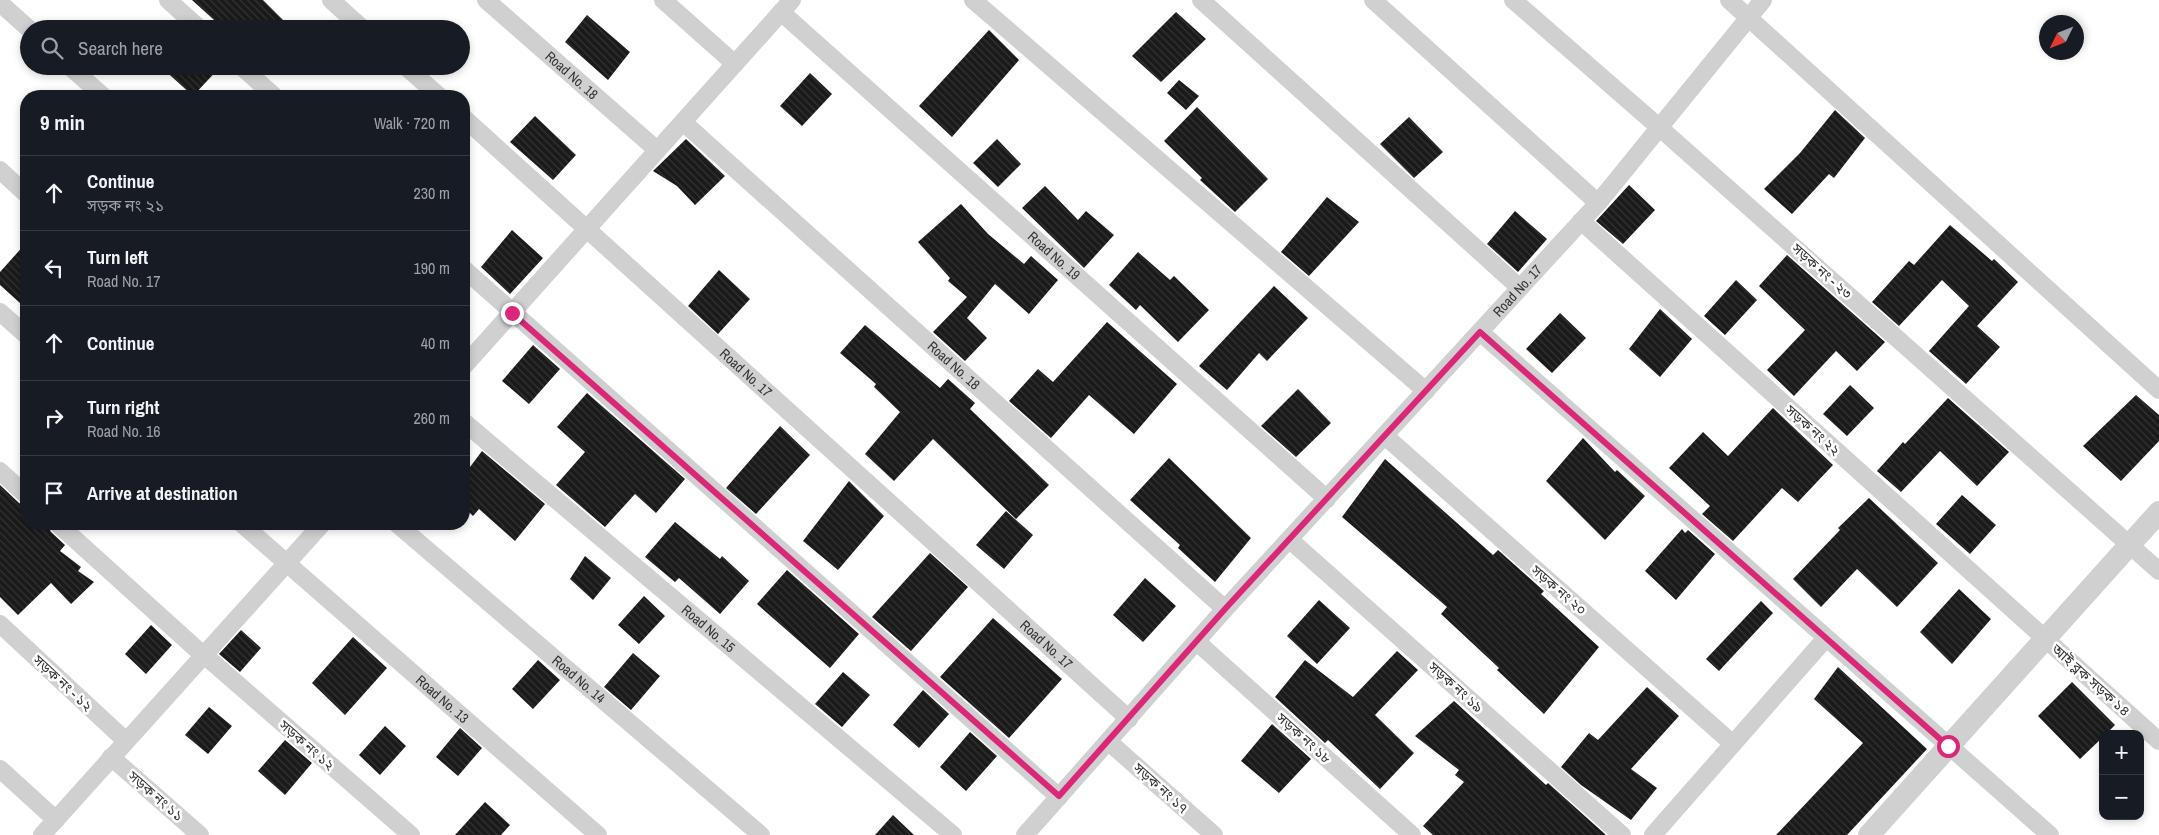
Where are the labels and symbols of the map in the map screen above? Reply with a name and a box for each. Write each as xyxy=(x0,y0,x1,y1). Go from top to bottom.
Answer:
north arrow xyxy=(2039,15,2084,60)
street label: Road No. 18 xyxy=(542,47,602,103)
street label: Road No. 19 xyxy=(1024,227,1084,284)
street label: সড়ক নং - ২৩ xyxy=(1788,239,1856,303)
street label: Road No. 17 xyxy=(1489,261,1546,321)
route end xyxy=(501,302,524,325)
street label: Road No. 18 xyxy=(924,337,984,394)
street label: Road No. 17 xyxy=(716,344,776,401)
street label: সড়ক নং ২২ xyxy=(1781,400,1845,460)
street label: সড়ক নং ২০ xyxy=(1527,560,1590,619)
street label: Road No. 15 xyxy=(678,601,739,656)
street label: Road No. 17 xyxy=(1016,616,1076,673)
street label: আই ব্লক সড়ক ১৪ xyxy=(2047,639,2134,720)
street label: সড়ক নং - ১২ xyxy=(29,650,97,715)
street label: Road No. 14 xyxy=(548,651,610,707)
street label: সড়ক নং ১৯ xyxy=(1424,657,1487,716)
street label: Road No. 13 xyxy=(412,671,473,727)
street label: সড়ক নং ১৮ xyxy=(1272,708,1335,767)
street label: সড়ক নং ১২ xyxy=(275,715,339,774)
route start xyxy=(1937,735,1960,758)
street label: সড়ক নং ১৭ xyxy=(1129,758,1192,817)
street label: সড়ক নং ১১ xyxy=(124,766,187,825)

